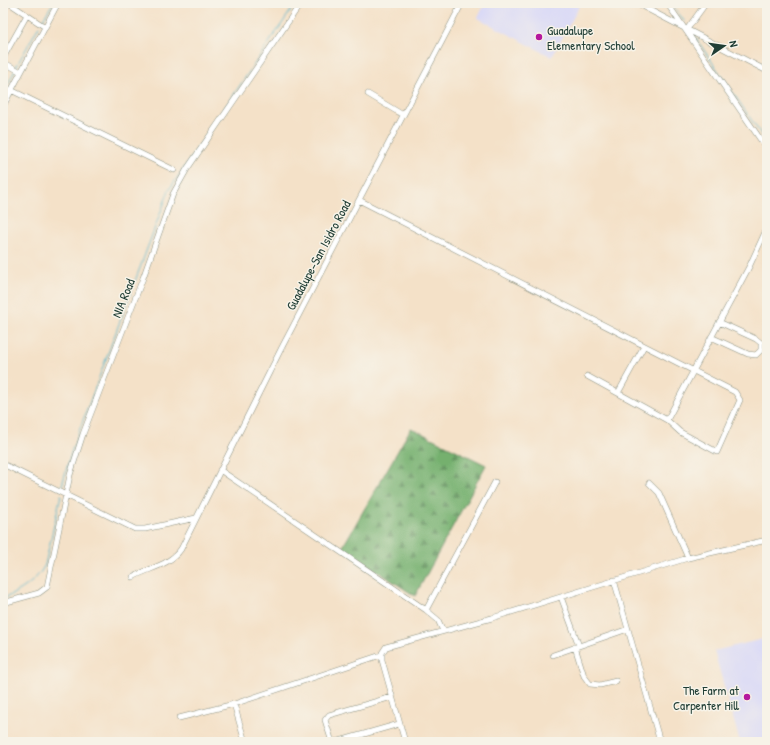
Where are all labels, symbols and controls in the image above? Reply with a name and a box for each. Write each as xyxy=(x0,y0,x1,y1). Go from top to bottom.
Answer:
place label: Guadalupe Elementary School xyxy=(547,21,635,54)
north arrow xyxy=(704,26,744,66)
marker: Guadalupe Elementary School xyxy=(534,32,544,42)
text: N xyxy=(726,39,741,48)
street label: Guadalupe-San Isidro Road xyxy=(281,197,355,313)
street label: NIA Road xyxy=(107,276,139,320)
place label: The Farm at Carpenter Hill xyxy=(673,681,740,714)
marker: The Farm at Carpenter Hill xyxy=(742,692,752,702)

